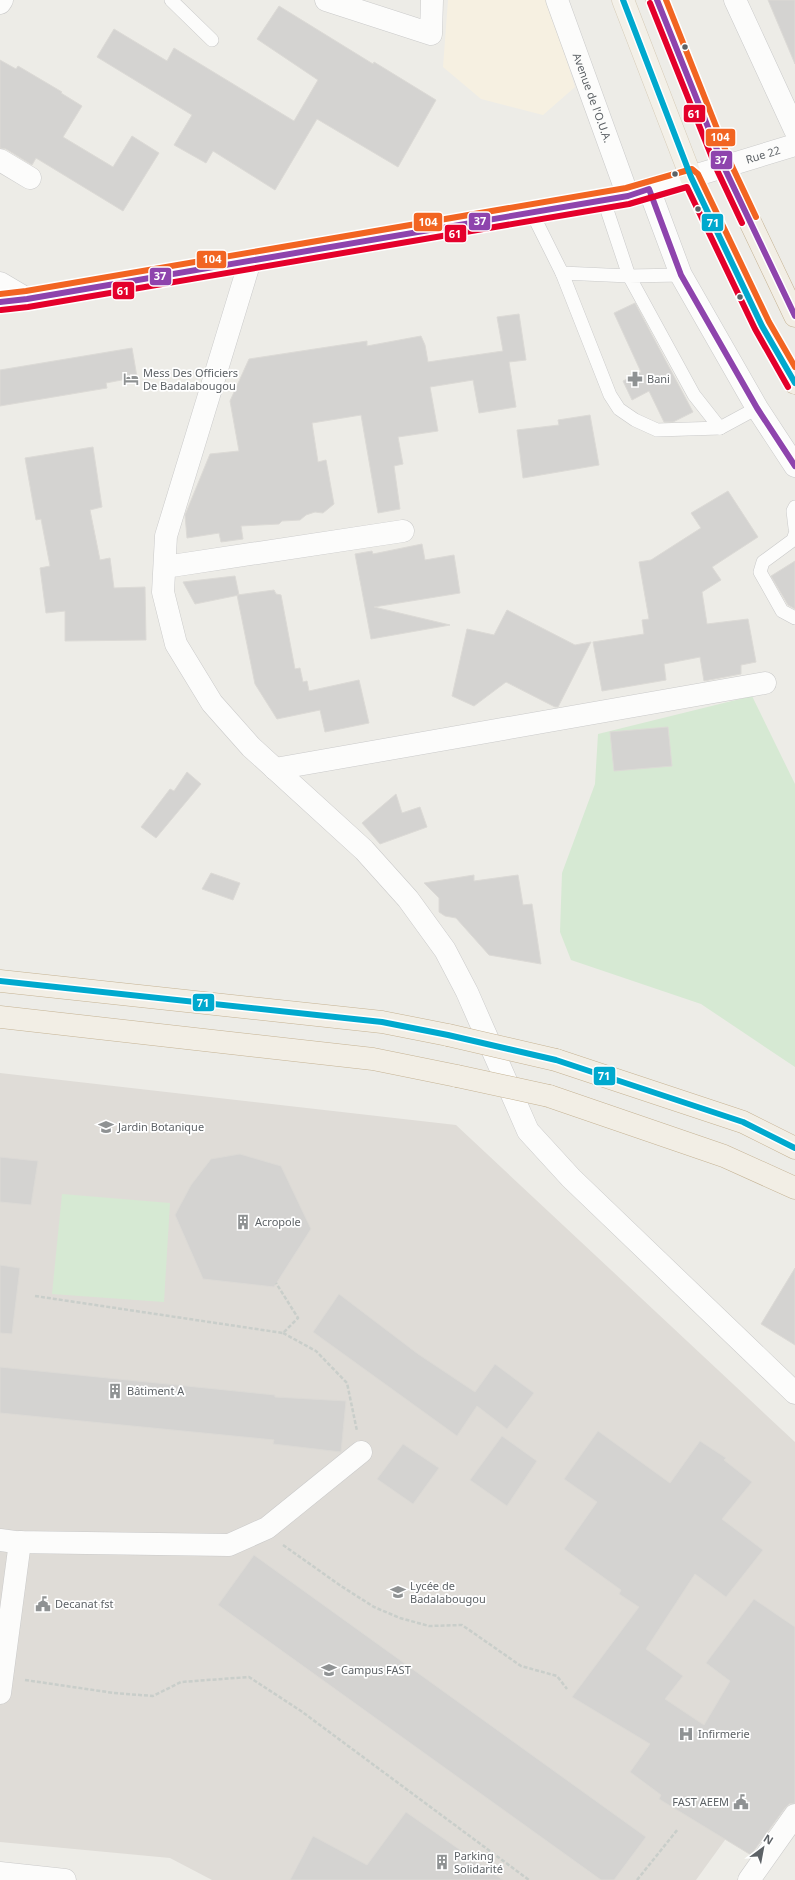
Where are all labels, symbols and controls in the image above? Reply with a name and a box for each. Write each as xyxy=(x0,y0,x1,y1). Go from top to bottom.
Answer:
unlabelled marker xyxy=(680,42,690,52)
street label: Avenue de l'O.U.A. xyxy=(570,51,616,145)
line badge: 61 xyxy=(683,104,706,123)
text: 61 xyxy=(688,106,700,121)
line badge: 104 xyxy=(705,128,736,147)
text: 104 xyxy=(711,129,730,144)
street label: Rue 22 xyxy=(744,142,782,167)
line badge: 37 xyxy=(710,150,733,170)
text: 37 xyxy=(715,152,727,167)
unlabelled marker xyxy=(670,169,680,179)
unlabelled marker xyxy=(693,204,703,214)
line badge: 104 xyxy=(413,212,443,232)
line badge: 37 xyxy=(468,212,491,231)
text: 37 xyxy=(474,213,486,228)
line badge: 71 xyxy=(701,213,724,232)
text: 104 xyxy=(419,214,438,229)
text: 71 xyxy=(707,215,719,230)
line badge: 61 xyxy=(444,224,467,243)
text: 61 xyxy=(449,226,461,241)
line badge: 104 xyxy=(196,250,227,269)
text: 104 xyxy=(203,251,222,266)
line badge: 37 xyxy=(149,267,172,286)
text: 37 xyxy=(154,268,166,283)
line badge: 61 xyxy=(112,281,135,300)
text: 61 xyxy=(117,283,129,298)
unlabelled marker xyxy=(735,292,745,302)
place label: Mess Des Officiers De Badalabougou xyxy=(143,365,238,393)
hotel icon: Mess Des Officiers De Badalabougou xyxy=(122,370,140,388)
pharmacy icon: Bani xyxy=(626,370,644,388)
place label: Bani xyxy=(647,371,670,386)
line badge: 71 xyxy=(192,993,215,1012)
text: 71 xyxy=(197,995,209,1010)
line badge: 71 xyxy=(593,1066,616,1086)
text: 71 xyxy=(598,1068,610,1083)
school or university icon: Jardin Botanique xyxy=(97,1118,115,1136)
place label: Jardin Botanique xyxy=(117,1119,204,1134)
building icon: Acropole xyxy=(234,1213,252,1231)
place label: Acropole xyxy=(255,1214,301,1229)
building icon: Bâtiment A xyxy=(106,1382,124,1400)
place label: Bâtiment A xyxy=(127,1383,185,1398)
place label: Lycée de Badalabougou xyxy=(410,1578,486,1606)
school or university icon: Lycée de Badalabougou xyxy=(389,1583,407,1601)
public building icon: Decanat fst xyxy=(34,1595,52,1613)
place label: Decanat fst xyxy=(55,1596,114,1611)
school or university icon: Campus FAST xyxy=(320,1661,338,1679)
place label: Campus FAST xyxy=(341,1662,411,1677)
hospital icon: Infirmerie xyxy=(677,1725,695,1743)
place label: Infirmerie xyxy=(698,1726,750,1741)
public building icon: FAST AEEM xyxy=(732,1793,750,1811)
place label: FAST AEEM xyxy=(672,1794,729,1809)
north arrow xyxy=(743,1828,783,1868)
text: N xyxy=(761,1830,776,1848)
place label: Parking Solidarité xyxy=(454,1848,503,1876)
building icon: Parking Solidarité xyxy=(433,1853,451,1871)

